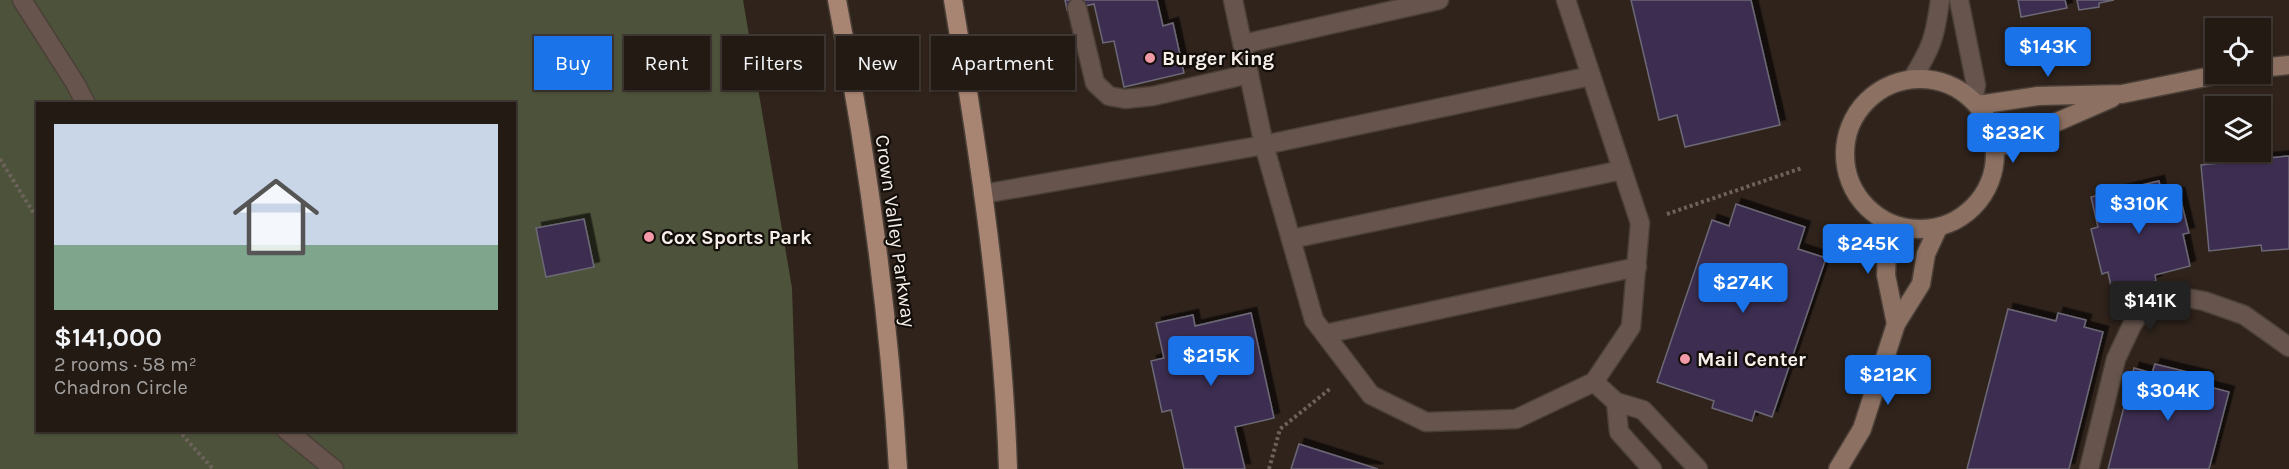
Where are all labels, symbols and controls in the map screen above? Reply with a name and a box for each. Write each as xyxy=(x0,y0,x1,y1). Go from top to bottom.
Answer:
map controls xyxy=(2205,18,2271,162)
button: locate xyxy=(2205,18,2271,84)
pin: $143K xyxy=(2006,27,2090,78)
text: $143K xyxy=(2019,35,2077,58)
chip: Buy xyxy=(534,36,612,90)
chip: Rent xyxy=(624,36,710,90)
chip: Filters xyxy=(722,36,824,90)
chip: New xyxy=(836,36,919,90)
chip: Apartment xyxy=(931,36,1075,90)
place label: Burger King xyxy=(1162,47,1274,70)
marker: Burger King xyxy=(1143,51,1157,65)
button: layers xyxy=(2205,96,2271,162)
pin: $232K xyxy=(1971,113,2055,164)
text: $232K xyxy=(1981,121,2045,144)
street label: Crown Valley Parkway xyxy=(871,133,920,329)
icon: home xyxy=(222,163,330,271)
pin: $310K xyxy=(2097,184,2181,235)
text: $310K xyxy=(2109,192,2169,215)
pin: $245K xyxy=(1826,224,1910,275)
place label: Cox Sports Park xyxy=(661,226,812,249)
marker: Cox Sports Park xyxy=(642,230,656,244)
text: $245K xyxy=(1837,232,1899,255)
pin: $274K xyxy=(1701,263,1785,314)
text: $274K xyxy=(1713,271,1773,294)
pin: $141K xyxy=(2108,281,2192,332)
text: $141K xyxy=(2123,289,2177,312)
text: $141,000 xyxy=(54,322,162,353)
pin: $215K xyxy=(1169,336,1253,387)
text: $215K xyxy=(1182,344,1240,367)
place label: Mail Center xyxy=(1697,348,1806,371)
marker: Mail Center xyxy=(1678,352,1692,366)
text: 2 rooms · 58 m² xyxy=(54,353,197,376)
pin: $212K xyxy=(1846,355,1930,406)
text: $212K xyxy=(1859,363,1917,386)
pin: $304K xyxy=(2126,371,2210,422)
text: Chadron Circle xyxy=(54,376,188,399)
text: $304K xyxy=(2136,379,2200,402)

